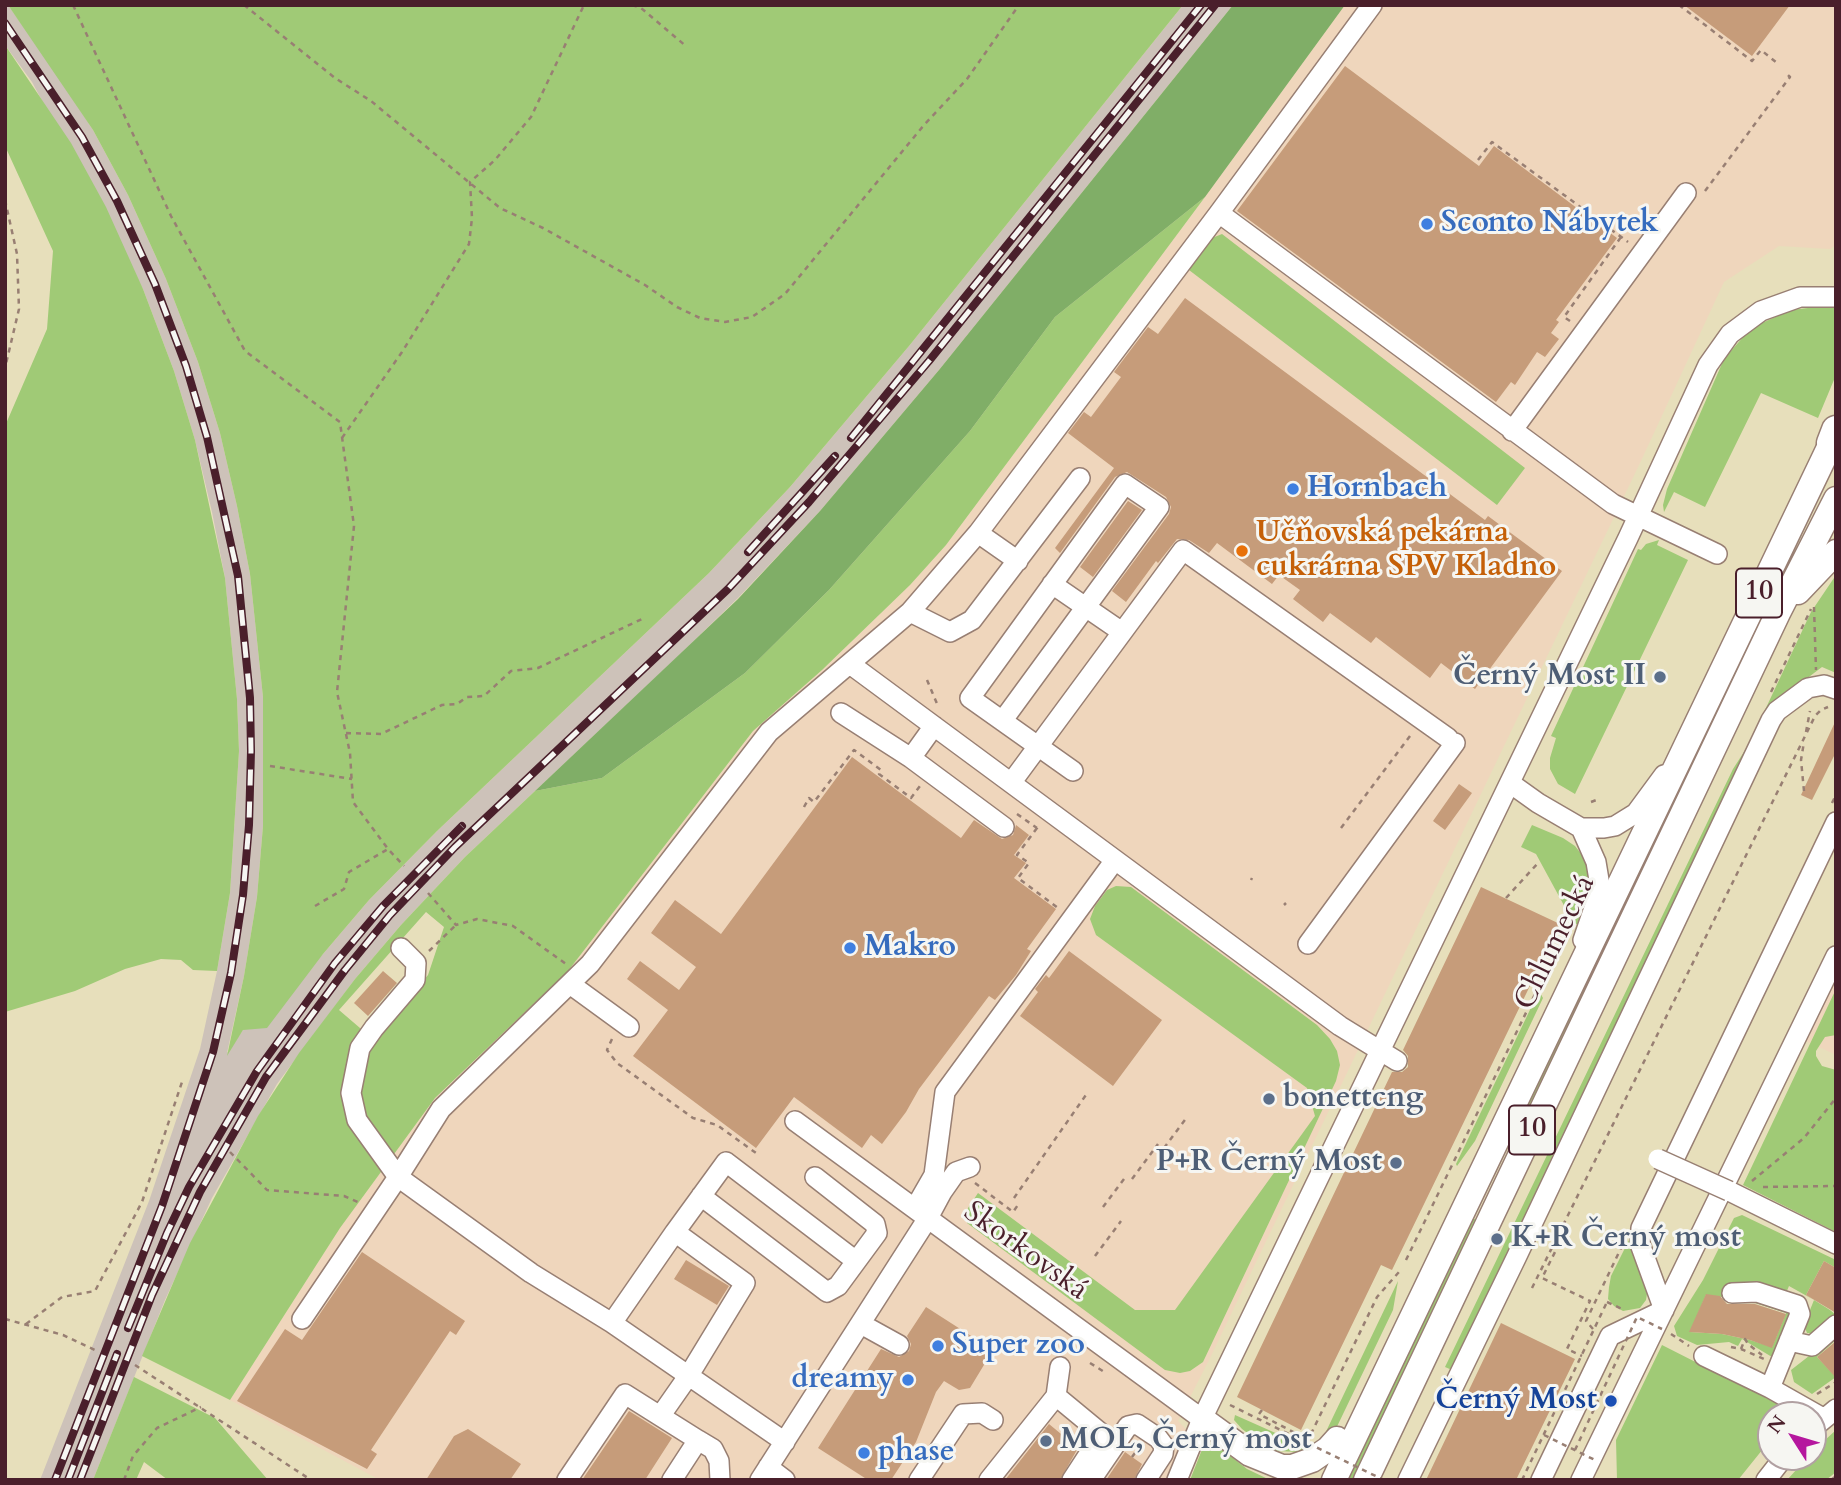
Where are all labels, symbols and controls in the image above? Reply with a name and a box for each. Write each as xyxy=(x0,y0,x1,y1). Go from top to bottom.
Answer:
place label: Sconto Nábytek xyxy=(1441,206,1659,242)
marker: Sconto Nábytek xyxy=(1419,216,1435,232)
place label: Hornbach xyxy=(1307,471,1447,507)
marker: Hornbach xyxy=(1285,481,1301,497)
place label: Učňovská pekárna cukrárna SPV Kladno xyxy=(1256,516,1556,586)
marker: Učňovská pekárna cukrárna SPV Kladno xyxy=(1234,543,1250,559)
road number: 10 xyxy=(1736,568,1782,618)
place label: Černý Most II xyxy=(1453,659,1646,695)
marker: Černý Most II xyxy=(1652,669,1668,685)
street label: Chlumecká xyxy=(1508,870,1604,1016)
place label: Makro xyxy=(864,930,956,966)
marker: Makro xyxy=(842,940,858,956)
place label: bonettcng xyxy=(1283,1081,1423,1117)
marker: bonettcng xyxy=(1261,1091,1277,1107)
road number: 10 xyxy=(1509,1106,1555,1154)
place label: P+R Černý Most xyxy=(1156,1145,1382,1181)
marker: P+R Černý Most xyxy=(1388,1155,1404,1171)
street label: Skorkovská xyxy=(956,1195,1094,1309)
place label: K+R Černý most xyxy=(1511,1221,1741,1257)
marker: K+R Černý most xyxy=(1489,1231,1505,1247)
place label: Super zoo xyxy=(952,1328,1085,1364)
marker: Super zoo xyxy=(930,1338,946,1354)
place label: dreamy xyxy=(791,1362,894,1398)
marker: dreamy xyxy=(900,1372,916,1388)
place label: Černý Most xyxy=(1435,1383,1597,1419)
marker: Černý Most xyxy=(1603,1393,1619,1409)
north arrow xyxy=(1757,1401,1827,1471)
text: N xyxy=(1761,1410,1792,1439)
place label: MOL, Černý most xyxy=(1060,1423,1312,1459)
marker: MOL, Černý most xyxy=(1038,1433,1054,1449)
place label: phase xyxy=(878,1435,955,1471)
marker: phase xyxy=(856,1445,872,1461)

